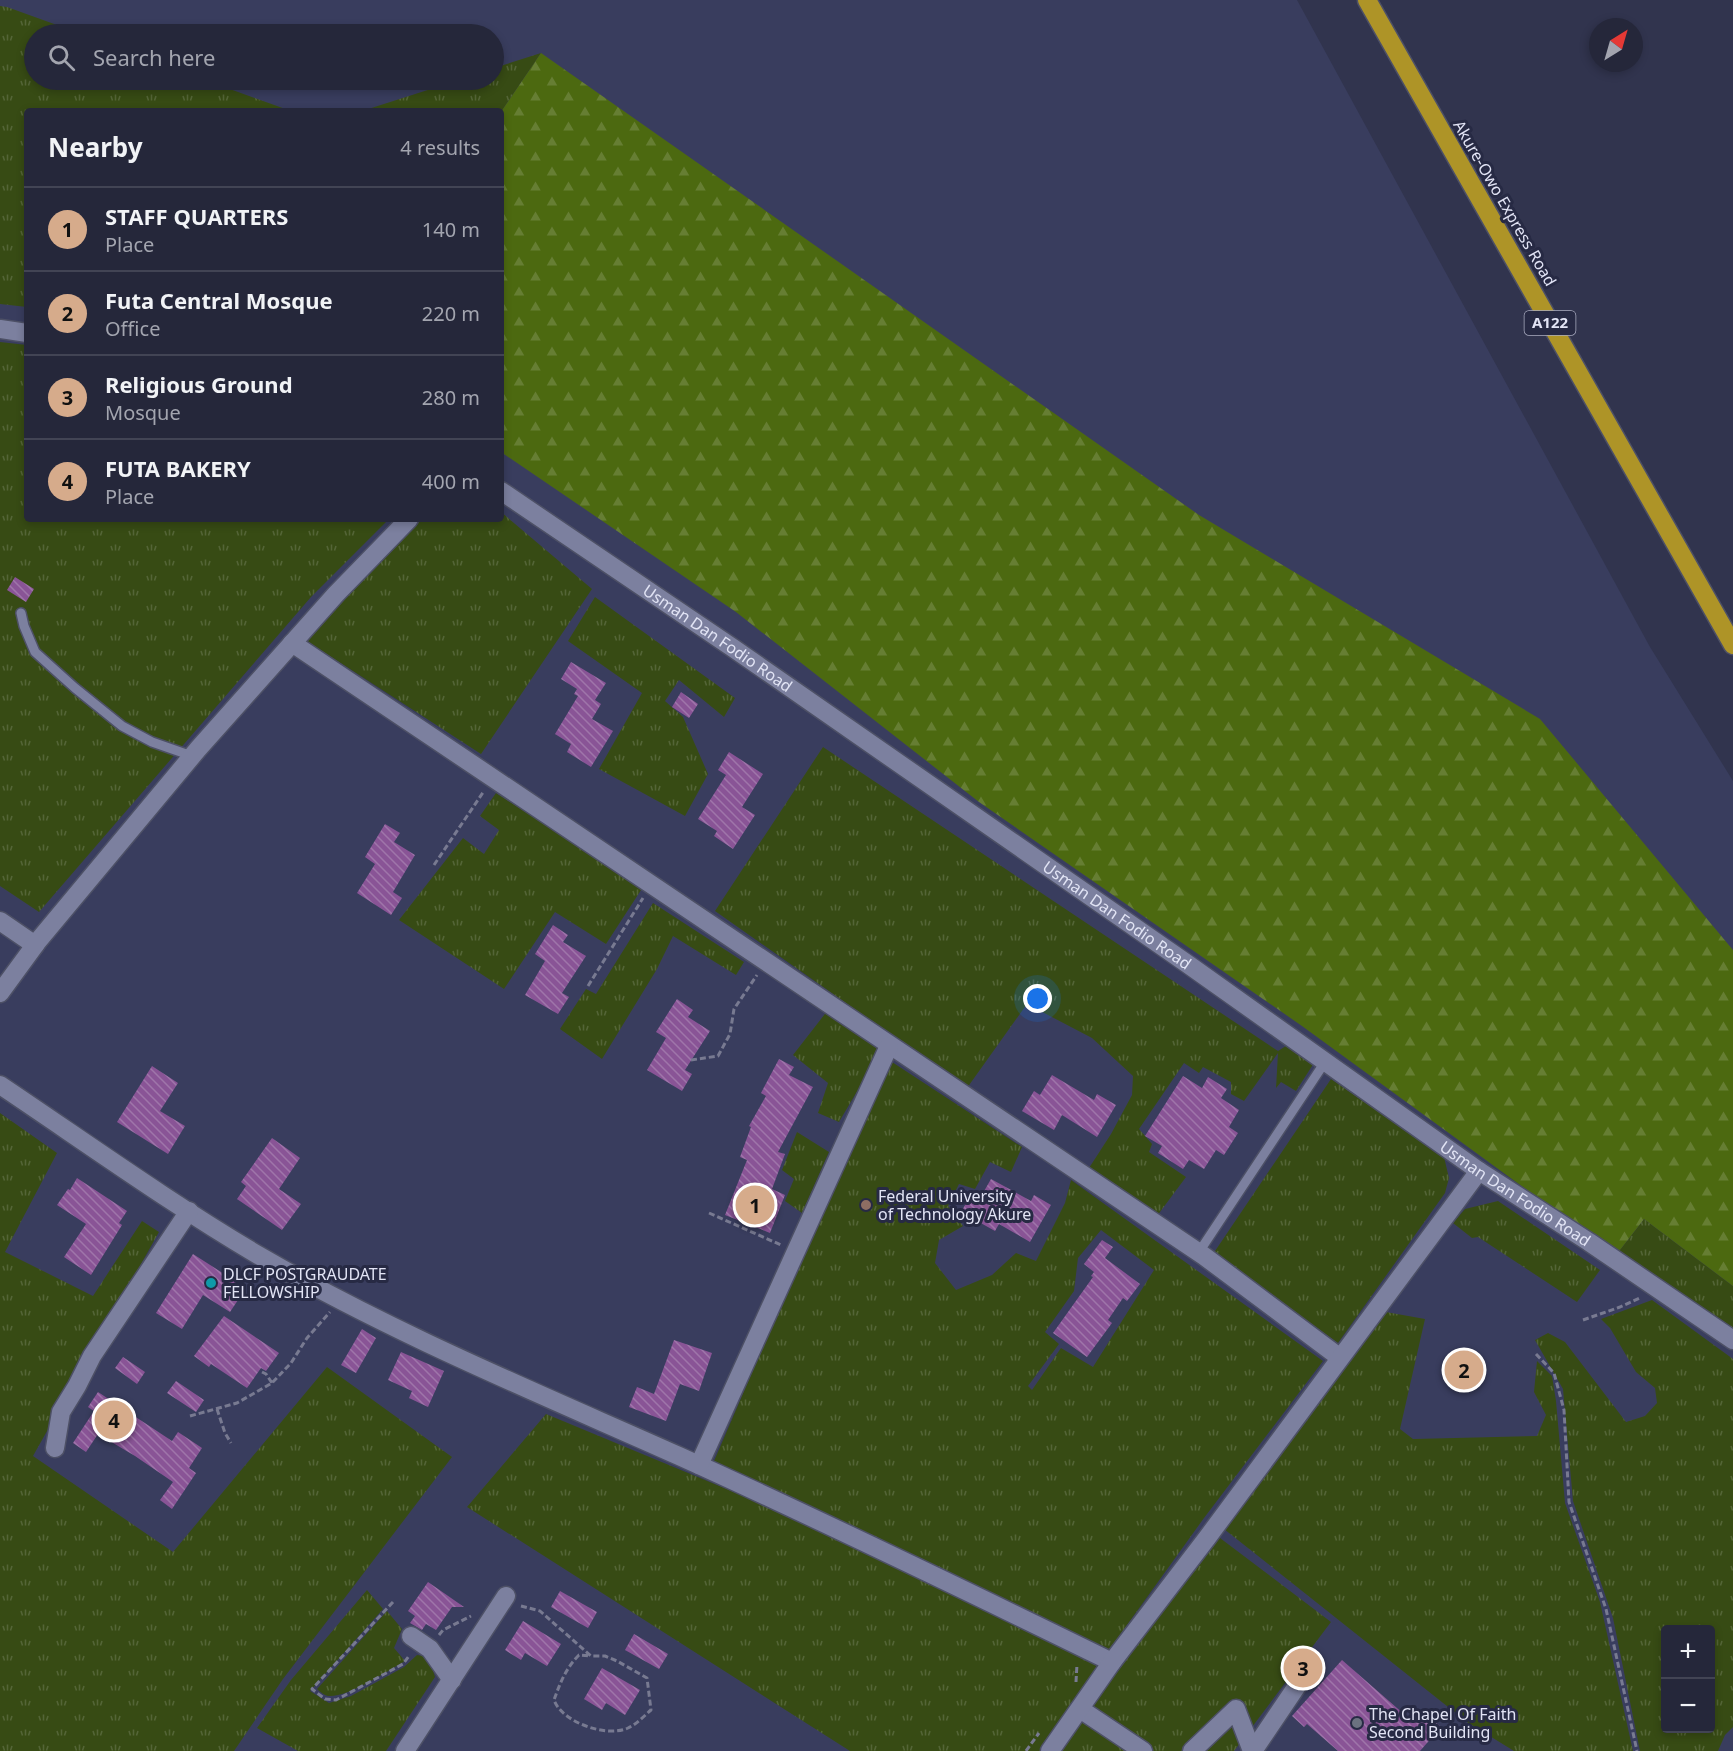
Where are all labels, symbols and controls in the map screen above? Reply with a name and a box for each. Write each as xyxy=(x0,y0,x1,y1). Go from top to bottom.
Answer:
north arrow xyxy=(1589,18,1643,72)
search box xyxy=(24,24,504,90)
icon: search xyxy=(45,41,78,74)
text: Search here xyxy=(93,42,215,72)
street label: Akure-Owo Express Road xyxy=(1448,116,1562,290)
text: Nearby xyxy=(48,129,143,165)
text: 4 results xyxy=(400,134,480,161)
text: STAFF QUARTERS xyxy=(105,201,288,231)
text: 1 xyxy=(62,216,73,243)
text: 140 m xyxy=(422,216,480,243)
text: Place xyxy=(105,231,154,258)
text: Futa Central Mosque xyxy=(105,285,333,315)
text: 2 xyxy=(62,300,73,327)
text: 220 m xyxy=(422,300,480,327)
road number: A122 xyxy=(1524,311,1576,335)
text: Office xyxy=(105,315,160,342)
text: Religious Ground xyxy=(105,369,293,399)
text: 3 xyxy=(62,384,73,411)
text: 280 m xyxy=(422,384,480,411)
text: Mosque xyxy=(105,399,181,426)
text: FUTA BAKERY xyxy=(105,453,251,483)
text: 4 xyxy=(62,468,73,495)
text: 400 m xyxy=(422,468,480,495)
text: Place xyxy=(105,483,154,510)
street label: Usman Dan Fodio Road xyxy=(639,579,797,697)
street label: Usman Dan Fodio Road xyxy=(1038,856,1196,974)
your location xyxy=(1023,984,1052,1013)
street label: Usman Dan Fodio Road xyxy=(1436,1136,1595,1251)
pin: 1 xyxy=(736,1182,774,1228)
place label: Federal University of Technology Akure xyxy=(878,1185,1031,1225)
marker: Federal University of Technology Akure xyxy=(859,1198,873,1212)
place label: DLCF POSTGRAUDATE FELLOWSHIP xyxy=(223,1263,387,1303)
marker: DLCF POSTGRAUDATE FELLOWSHIP xyxy=(204,1276,218,1290)
pin: 2 xyxy=(1444,1348,1484,1392)
pin: 4 xyxy=(94,1398,134,1442)
map controls xyxy=(1661,1625,1715,1733)
button: + xyxy=(1661,1625,1715,1679)
pin: 3 xyxy=(1284,1646,1322,1690)
button: − xyxy=(1661,1679,1715,1733)
place label: The Chapel Of Faith Second Building xyxy=(1369,1703,1516,1743)
marker: The Chapel Of Faith Second Building xyxy=(1350,1716,1364,1730)

